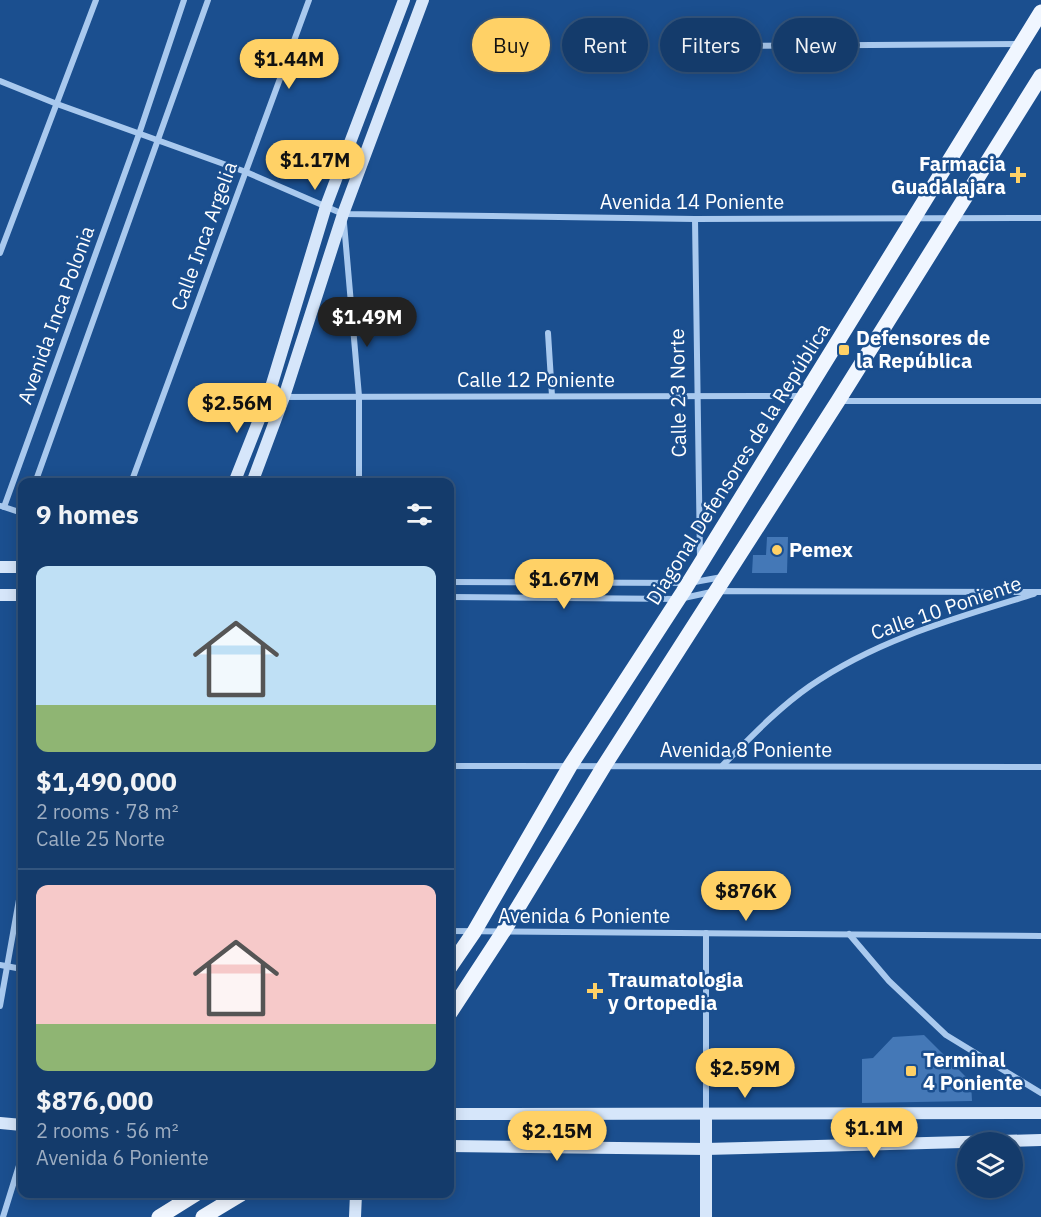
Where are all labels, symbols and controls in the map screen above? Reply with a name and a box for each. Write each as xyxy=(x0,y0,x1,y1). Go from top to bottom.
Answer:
chip: Buy xyxy=(472,18,550,72)
chip: Rent xyxy=(562,18,648,72)
chip: Filters xyxy=(660,18,761,72)
chip: New xyxy=(773,18,858,72)
pin: $1.44M xyxy=(240,39,338,90)
text: $1.44M xyxy=(254,45,324,72)
pin: $1.17M xyxy=(266,140,364,191)
text: $1.17M xyxy=(280,146,350,173)
place label: Farmacia Guadalajara xyxy=(891,150,1006,200)
street label: Calle Inca Argelia xyxy=(164,157,243,314)
marker: Farmacia Guadalajara xyxy=(1011,168,1025,182)
street label: Avenida 14 Poniente xyxy=(600,188,784,215)
street label: Avenida Inca Polonia xyxy=(11,222,100,408)
pin: $1.49M xyxy=(318,297,416,348)
text: $1.49M xyxy=(332,303,402,330)
street label: Diagonal Defensores de la República xyxy=(639,318,836,610)
place label: Defensores de la República xyxy=(856,324,990,374)
street label: Calle 23 Norte xyxy=(663,328,692,458)
marker: Defensores de la República xyxy=(837,343,851,357)
street label: Calle 12 Poniente xyxy=(457,366,615,393)
pin: $2.56M xyxy=(188,383,286,434)
text: $2.56M xyxy=(202,389,272,416)
text: 9 homes xyxy=(36,497,139,531)
icon: filters xyxy=(403,498,436,531)
place label: Pemex xyxy=(789,536,853,563)
marker: Pemex xyxy=(770,543,784,557)
pin: $1.67M xyxy=(515,559,613,610)
text: $1.67M xyxy=(529,565,599,592)
street label: Calle 10 Poniente xyxy=(867,569,1025,646)
icon: home xyxy=(182,605,290,713)
street label: Avenida 8 Poniente xyxy=(660,736,832,763)
text: $1,490,000 xyxy=(36,764,177,798)
text: 2 rooms · 78 m² xyxy=(36,798,179,825)
text: Calle 25 Norte xyxy=(36,825,165,852)
pin: $876K xyxy=(704,871,788,922)
text: $876K xyxy=(715,877,777,904)
street label: Avenida 6 Poniente xyxy=(498,902,670,929)
icon: home xyxy=(182,924,290,1032)
place label: Traumatologia y Ortopedia xyxy=(608,966,743,1016)
marker: Traumatologia y Ortopedia xyxy=(586,982,604,1000)
place label: Terminal 4 Poniente xyxy=(923,1046,1023,1096)
pin: $2.59M xyxy=(696,1048,794,1099)
text: $2.59M xyxy=(710,1054,780,1081)
marker: Terminal 4 Poniente xyxy=(904,1064,918,1078)
text: $876,000 xyxy=(36,1083,153,1117)
pin: $1.1M xyxy=(832,1108,916,1159)
pin: $2.15M xyxy=(508,1111,606,1162)
text: $1.1M xyxy=(845,1114,903,1141)
text: 2 rooms · 56 m² xyxy=(36,1117,179,1144)
text: $2.15M xyxy=(522,1117,592,1144)
map controls xyxy=(957,1132,1023,1198)
button: layers xyxy=(957,1132,1023,1198)
text: Avenida 6 Poniente xyxy=(36,1144,209,1171)

